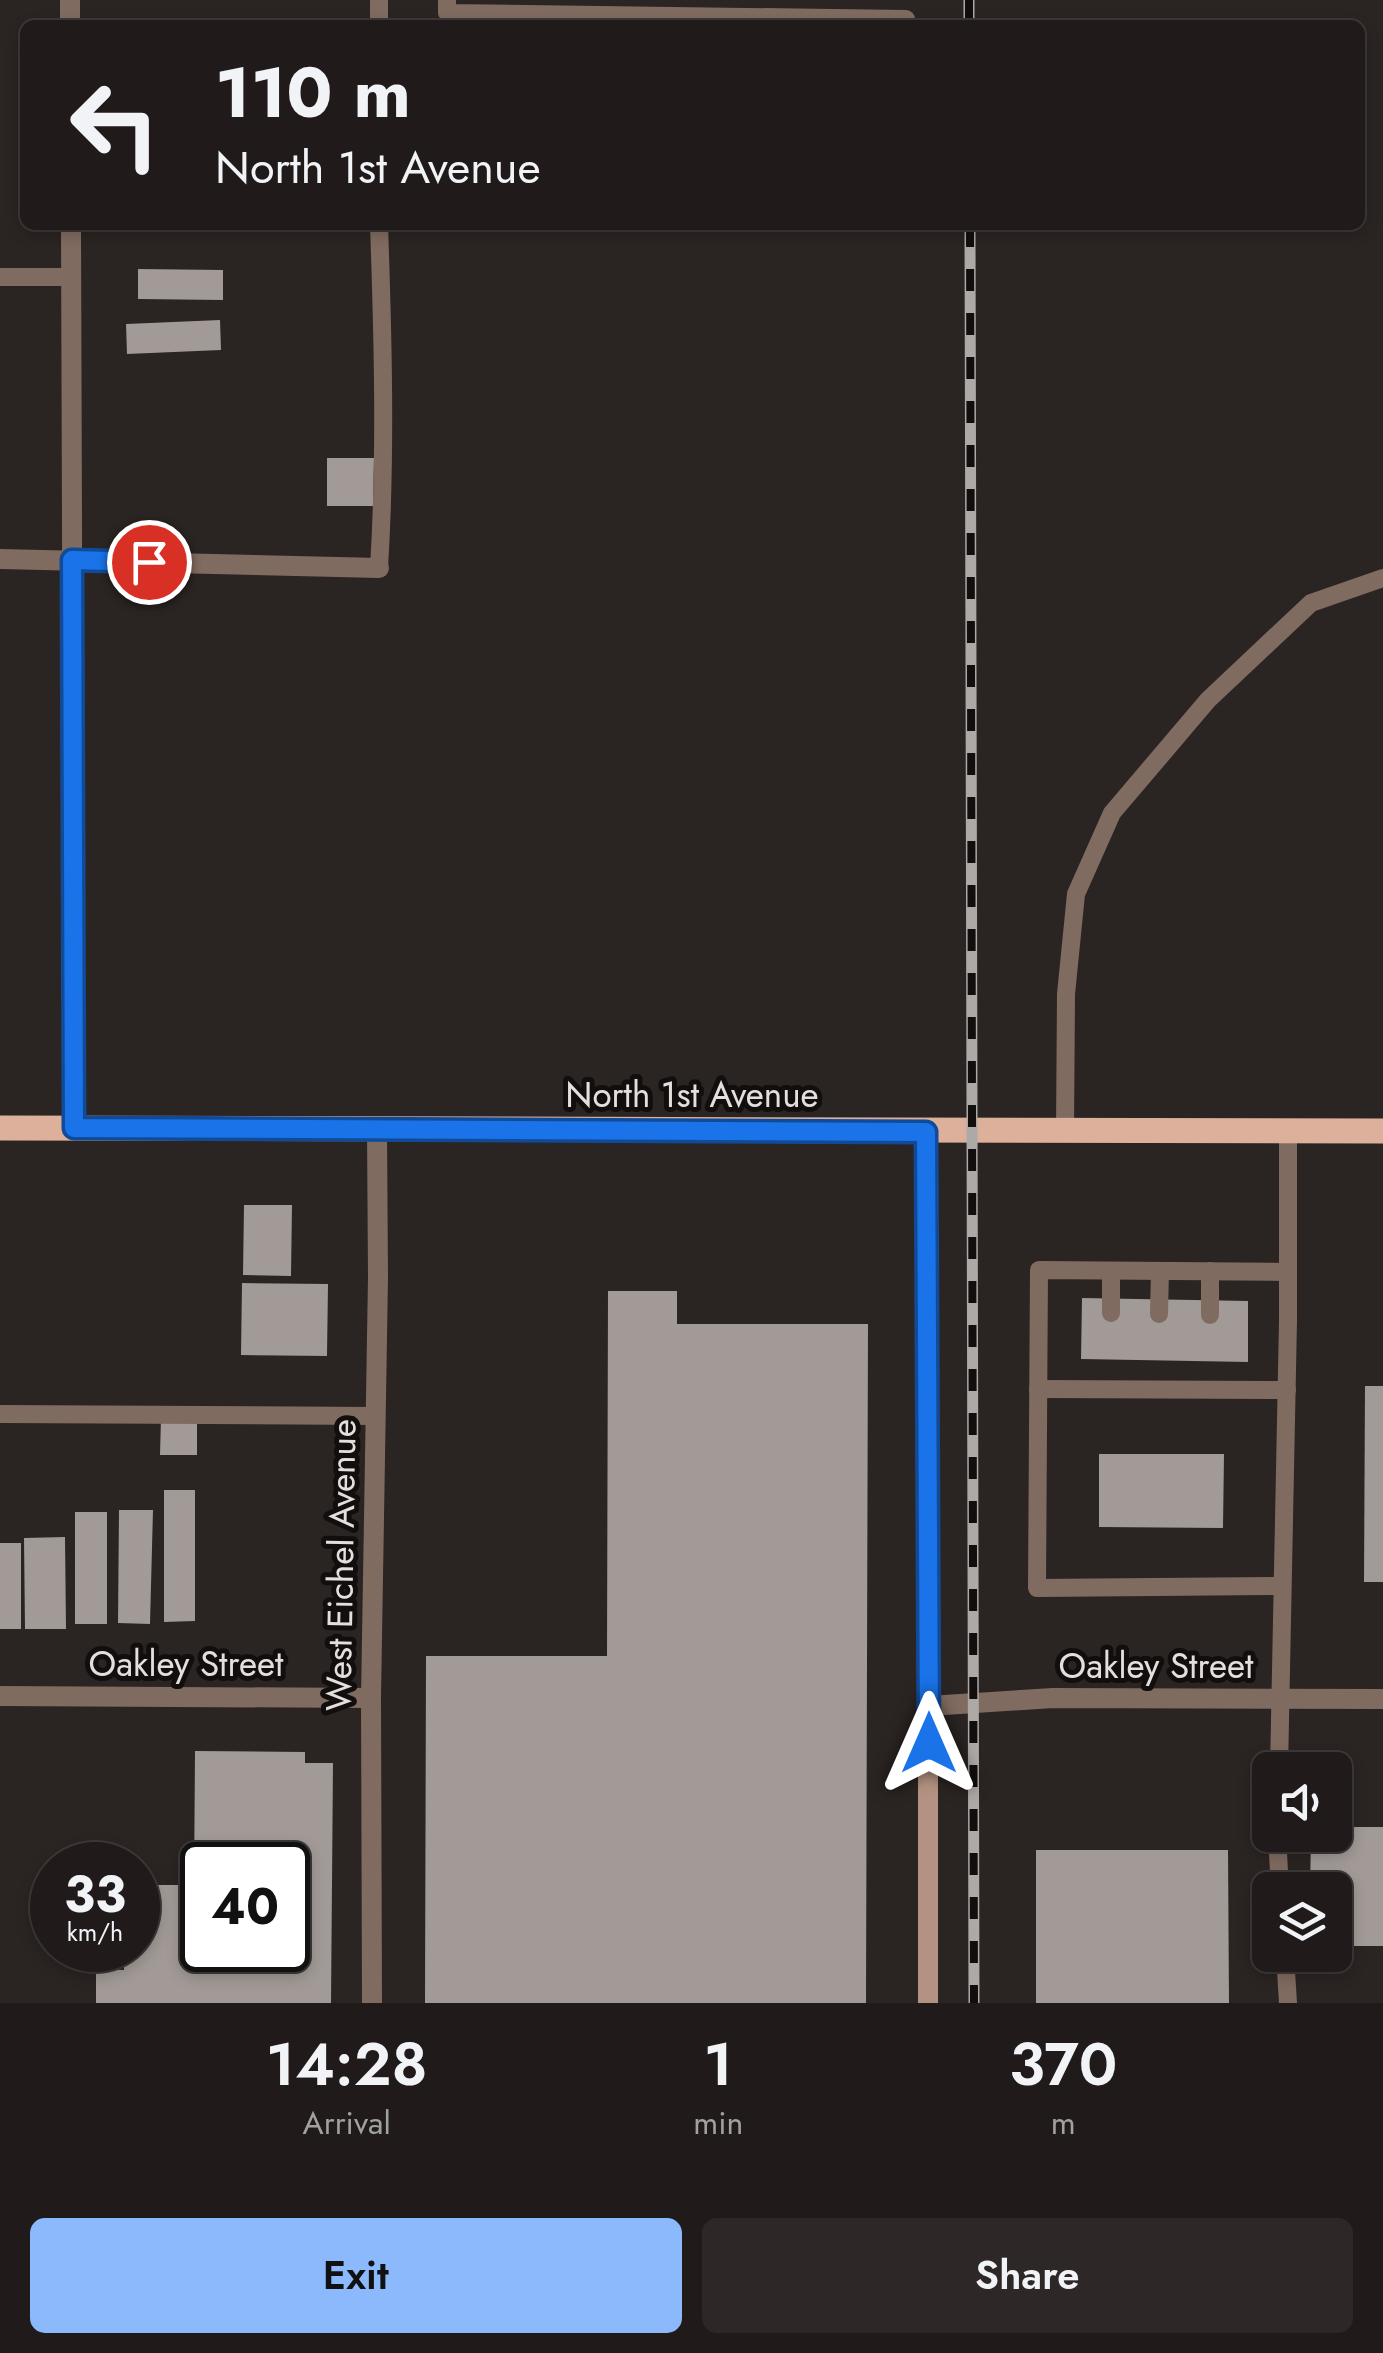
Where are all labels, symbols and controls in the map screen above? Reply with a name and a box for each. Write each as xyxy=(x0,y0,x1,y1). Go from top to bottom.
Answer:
text: 110 m xyxy=(215,42,411,143)
icon: left xyxy=(50,60,180,190)
text: North 1st Avenue xyxy=(215,135,541,200)
pin xyxy=(107,520,192,605)
icon: arrive xyxy=(122,535,177,590)
street label: North 1st Avenue xyxy=(565,1070,819,1120)
street label: West Eichel Avenue xyxy=(313,1419,369,1711)
street label: Oakley Street xyxy=(89,1639,284,1689)
street label: Oakley Street xyxy=(1059,1641,1254,1691)
position arrow xyxy=(877,1691,981,1795)
map controls xyxy=(1252,1752,1352,1972)
button: sound xyxy=(1252,1752,1352,1852)
speed limit sign: 40 xyxy=(180,1842,310,1972)
text: 33 xyxy=(64,1858,126,1931)
button: layers xyxy=(1252,1872,1352,1972)
text: km/h xyxy=(67,1914,123,1950)
text: 14:28 xyxy=(266,2021,428,2108)
text: 1 xyxy=(704,2021,733,2108)
text: 370 xyxy=(1009,2021,1117,2108)
text: Arrival xyxy=(303,2100,391,2146)
text: min xyxy=(693,2100,743,2146)
text: m xyxy=(1051,2100,1076,2146)
button: Exit xyxy=(30,2218,682,2333)
button: Share xyxy=(702,2218,1353,2333)

